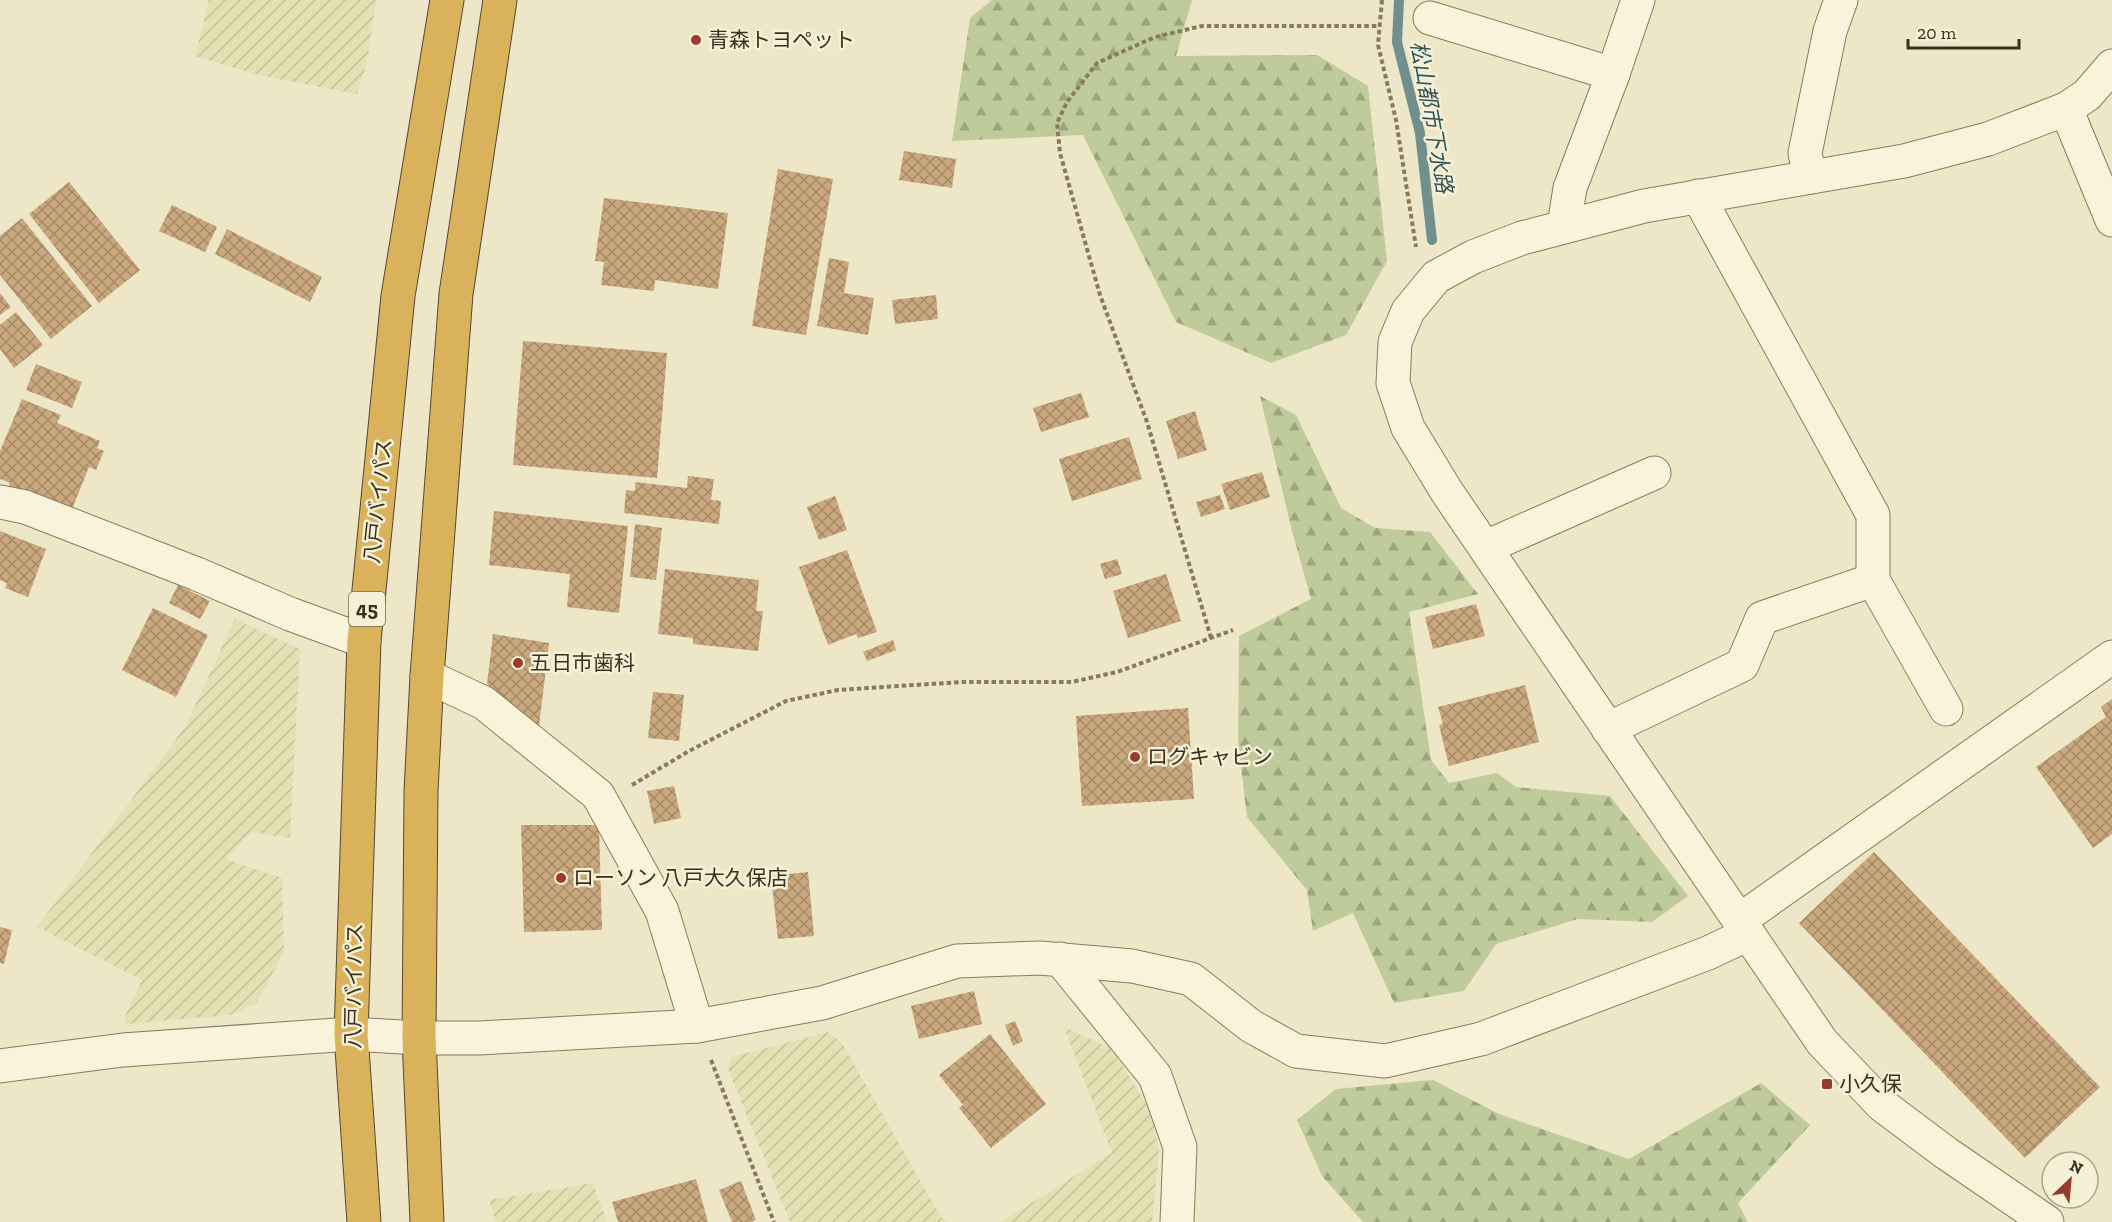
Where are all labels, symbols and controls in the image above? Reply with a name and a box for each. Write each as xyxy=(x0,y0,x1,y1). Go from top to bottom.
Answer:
scale bar xyxy=(1908,12,2019,50)
text: 20 m xyxy=(1917,22,1957,44)
place label: 青森トヨペット xyxy=(708,27,855,52)
marker: 青森トヨペット xyxy=(689,33,703,47)
water label: 松山都市下水路 xyxy=(1405,39,1459,197)
street label: 八戸バイパス xyxy=(359,437,396,565)
road number: 45 xyxy=(349,592,385,626)
place label: 五日市歯科 xyxy=(530,650,635,675)
marker: 五日市歯科 xyxy=(511,656,525,670)
place label: ログキャビン xyxy=(1147,744,1273,769)
marker: ログキャビン xyxy=(1128,750,1142,764)
place label: ローソン 八戸大久保店 xyxy=(573,865,788,890)
marker: ローソン 八戸大久保店 xyxy=(554,871,568,885)
street label: 八戸バイパス xyxy=(340,923,367,1049)
place label: 小久保 xyxy=(1839,1071,1902,1096)
marker: 小久保 xyxy=(1820,1077,1834,1091)
north arrow xyxy=(2040,1150,2100,1210)
text: N xyxy=(2067,1156,2086,1178)

